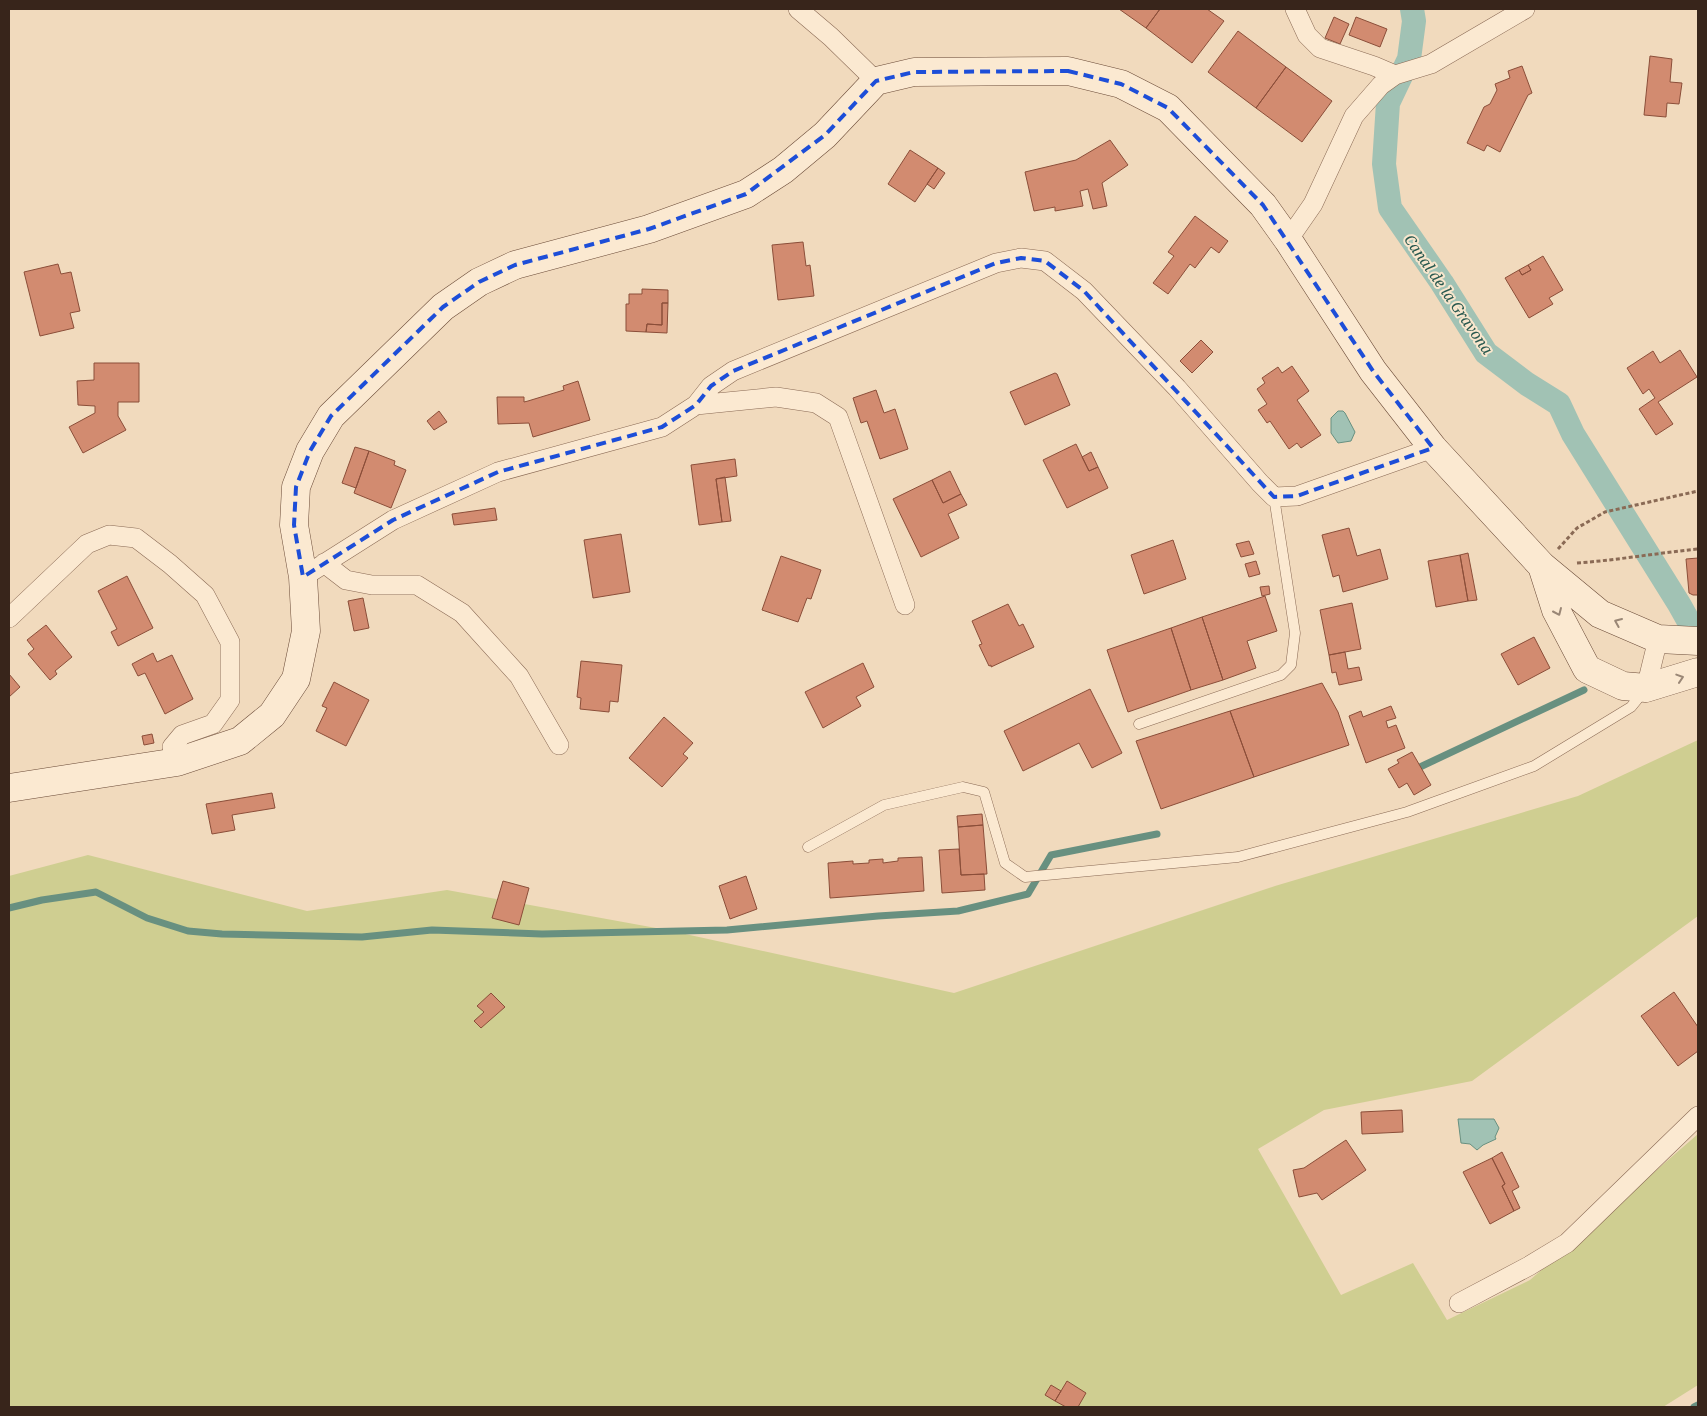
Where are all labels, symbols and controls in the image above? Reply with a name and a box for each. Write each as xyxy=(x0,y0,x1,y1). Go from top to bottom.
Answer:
water label: Canal de la Gravona xyxy=(1400,230,1498,358)
one-way arrow xyxy=(1551,607,1562,616)
one-way arrow xyxy=(1614,618,1623,629)
one-way arrow xyxy=(1675,674,1683,684)

